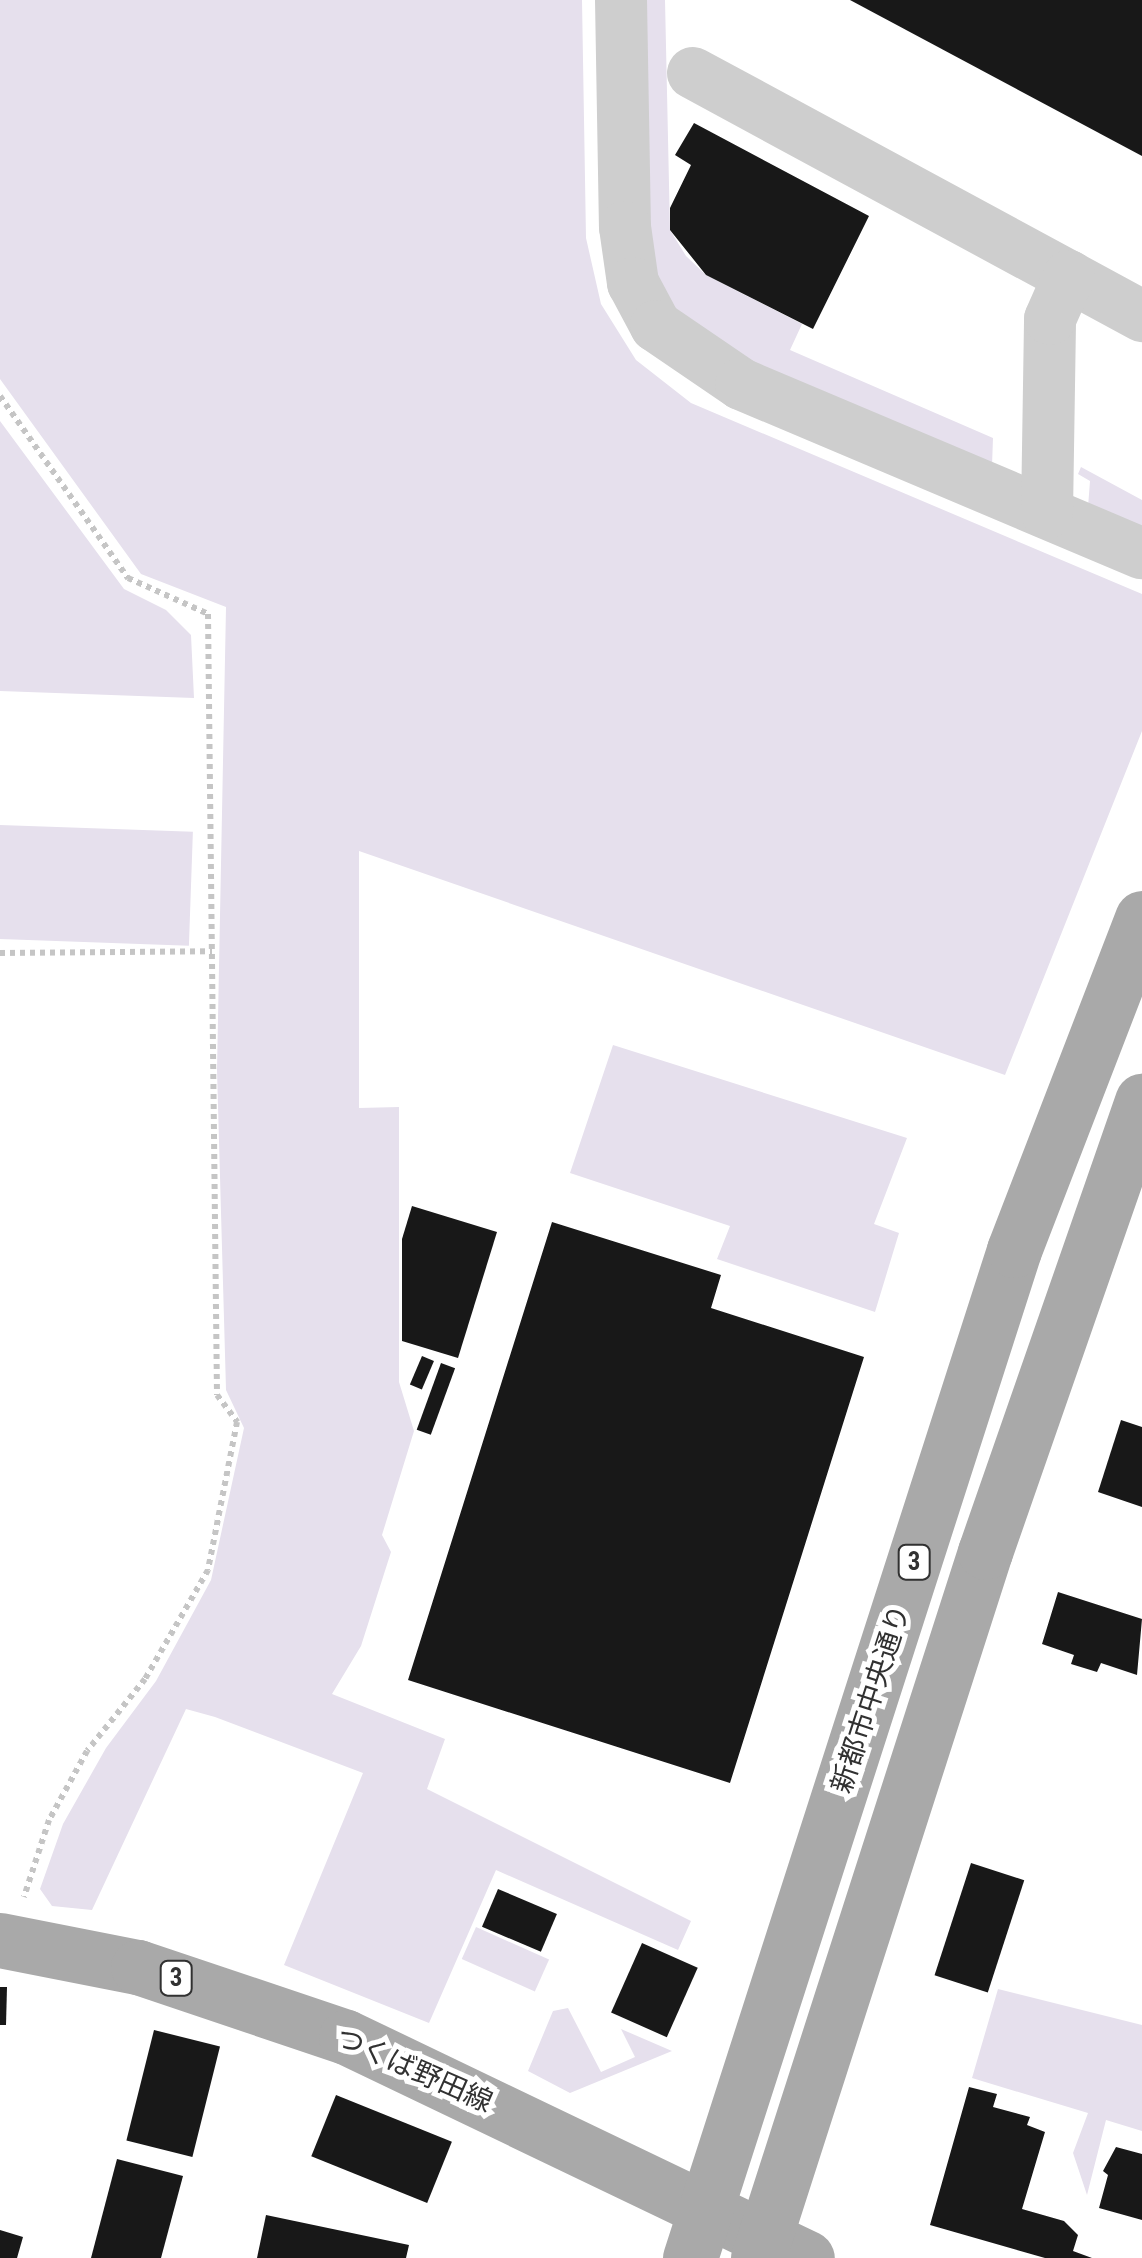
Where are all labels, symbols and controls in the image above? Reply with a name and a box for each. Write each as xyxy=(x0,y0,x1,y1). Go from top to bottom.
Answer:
road number: 3 xyxy=(896,1542,932,1582)
street label: 新都市中央通り xyxy=(825,1601,917,1797)
road number: 3 xyxy=(158,1958,194,1998)
street label: つくば野田線 xyxy=(330,2020,498,2120)

